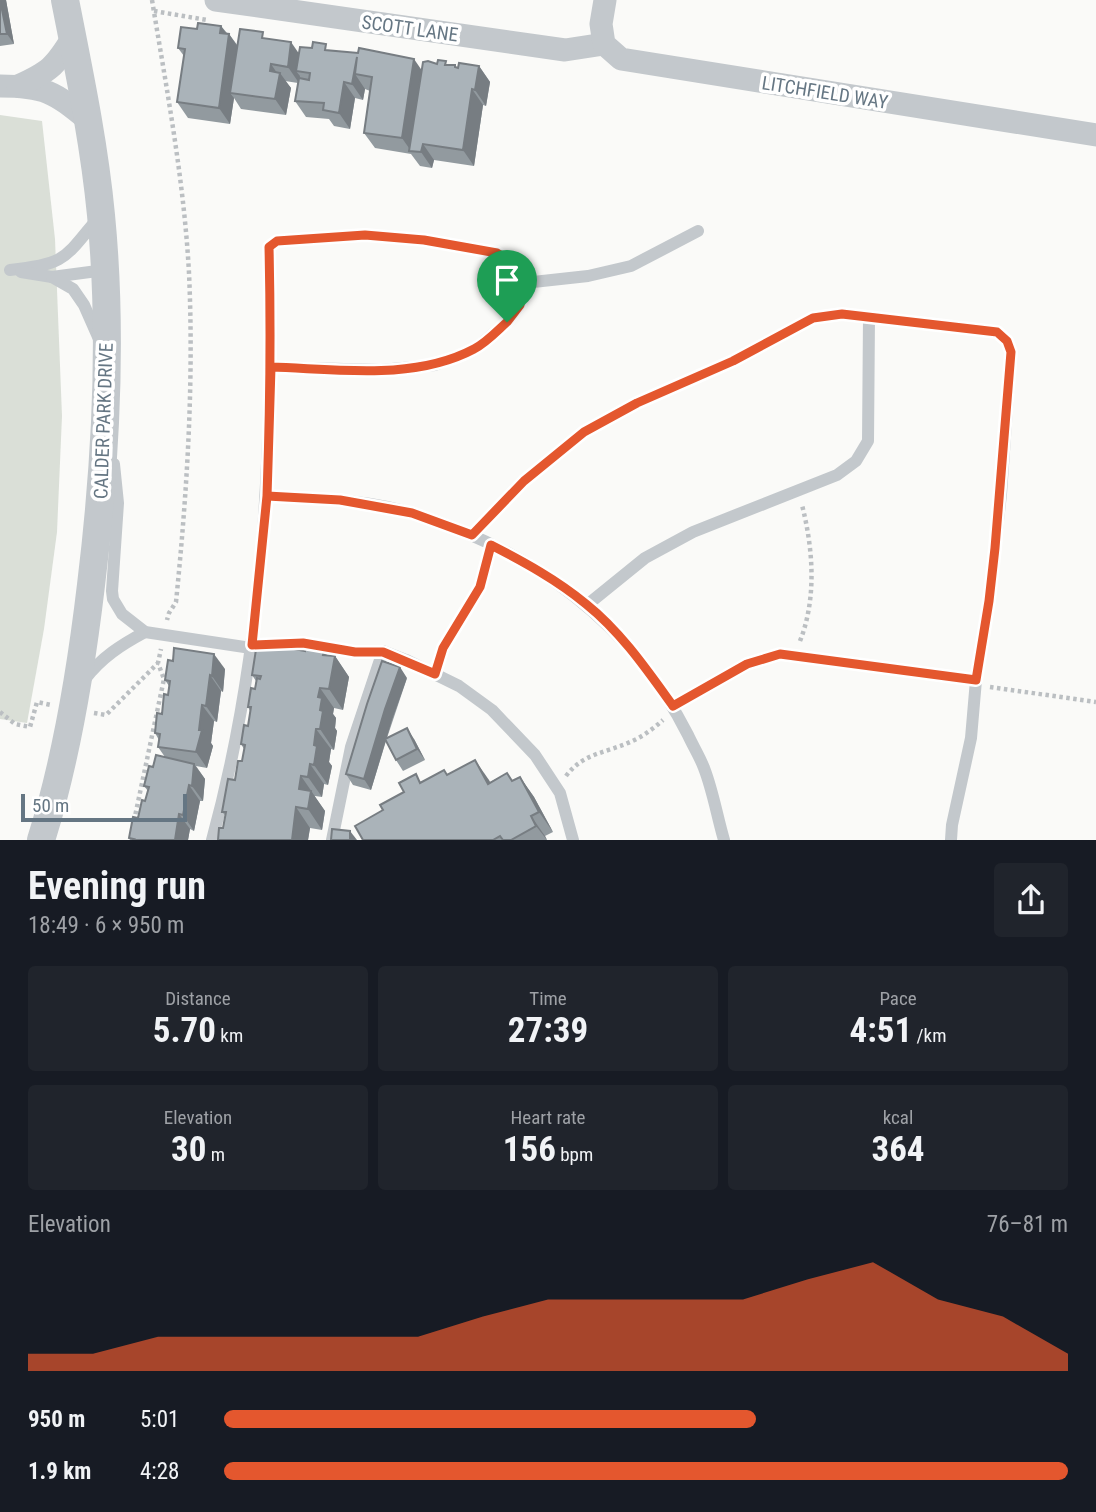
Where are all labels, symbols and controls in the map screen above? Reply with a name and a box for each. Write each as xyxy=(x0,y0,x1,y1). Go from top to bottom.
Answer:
street label: SCOTT LANE xyxy=(360,10,460,47)
street label: LITCHFIELD WAY xyxy=(760,71,890,114)
pin xyxy=(477,250,537,322)
icon: arrive xyxy=(488,261,526,299)
street label: CALDER PARK DRIVE xyxy=(89,343,118,500)
scale bar xyxy=(21,791,187,823)
text: 50 m xyxy=(32,794,69,817)
button: share xyxy=(994,863,1068,937)
text: Evening run xyxy=(28,864,206,908)
text: 18:49 · 6 × 950 m xyxy=(28,912,184,939)
text: Distance xyxy=(165,987,231,1010)
text: Time xyxy=(529,987,567,1010)
text: Pace xyxy=(879,987,917,1010)
text: 5.70 xyxy=(153,1010,216,1051)
text: 27:39 xyxy=(508,1010,588,1051)
text: 4:51 xyxy=(850,1010,912,1051)
text: km xyxy=(216,1024,243,1047)
text: /km xyxy=(912,1024,946,1047)
text: Elevation xyxy=(164,1106,232,1129)
text: Heart rate xyxy=(510,1106,586,1129)
text: kcal xyxy=(883,1106,913,1129)
text: 30 xyxy=(171,1129,206,1170)
text: 156 xyxy=(503,1129,556,1170)
text: 364 xyxy=(871,1129,925,1170)
text: m xyxy=(206,1143,225,1166)
text: bpm xyxy=(556,1143,593,1166)
text: Elevation xyxy=(28,1211,111,1238)
text: 76–81 m xyxy=(987,1211,1068,1238)
text: 950 m xyxy=(28,1406,85,1433)
text: 5:01 xyxy=(140,1406,179,1433)
text: 1.9 km xyxy=(28,1458,91,1485)
text: 4:28 xyxy=(140,1458,179,1485)

